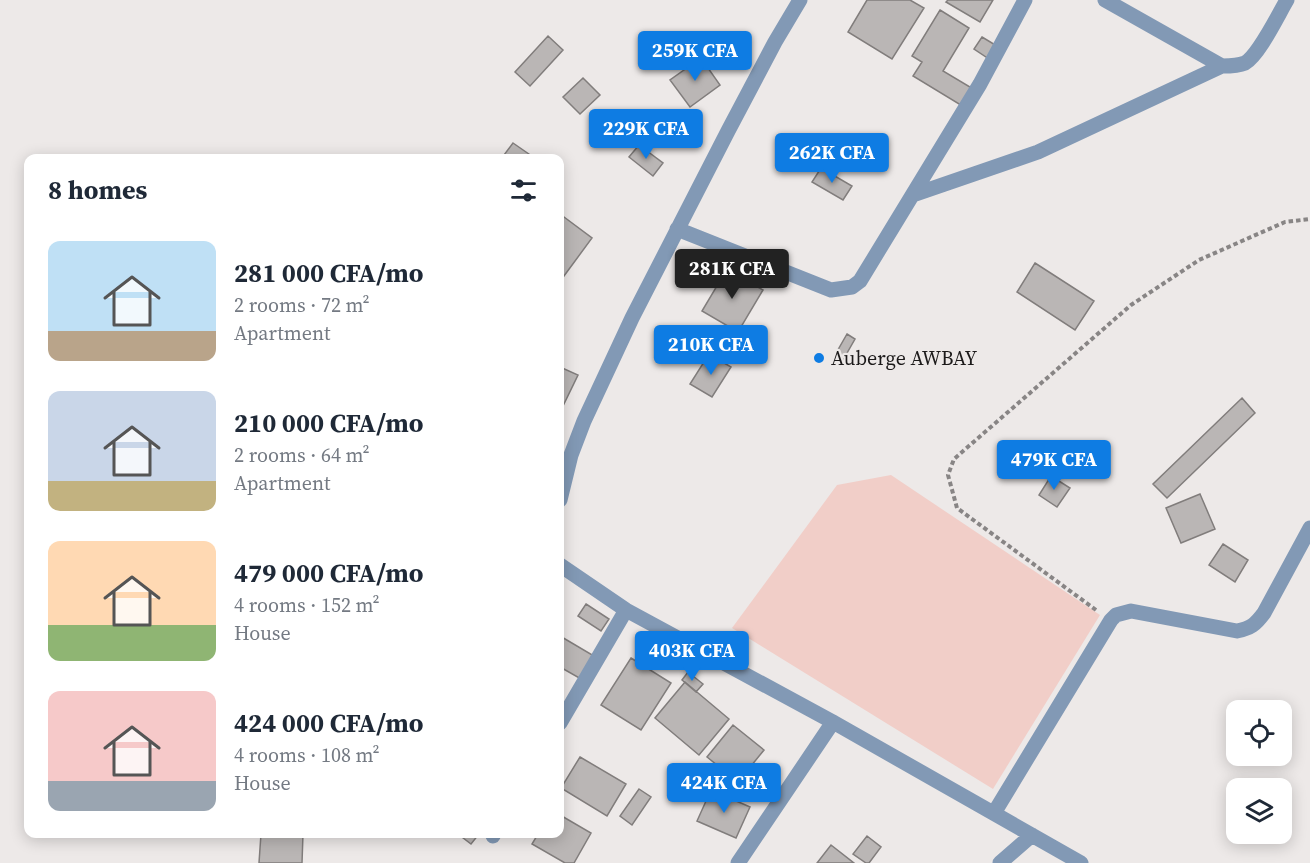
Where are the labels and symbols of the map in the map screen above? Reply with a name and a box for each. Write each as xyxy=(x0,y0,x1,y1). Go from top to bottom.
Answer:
pin: 259K CFA xyxy=(633,31,757,82)
pin: 229K CFA xyxy=(584,109,708,160)
pin: 262K CFA xyxy=(770,133,894,184)
pin: 281K CFA xyxy=(670,249,794,300)
pin: 210K CFA xyxy=(649,325,773,376)
place label: Auberge AWBAY xyxy=(831,344,978,372)
marker: Auberge AWBAY xyxy=(812,351,826,365)
pin: 479K CFA xyxy=(992,440,1116,491)
pin: 403K CFA xyxy=(630,631,754,682)
pin: 424K CFA xyxy=(662,763,786,814)

